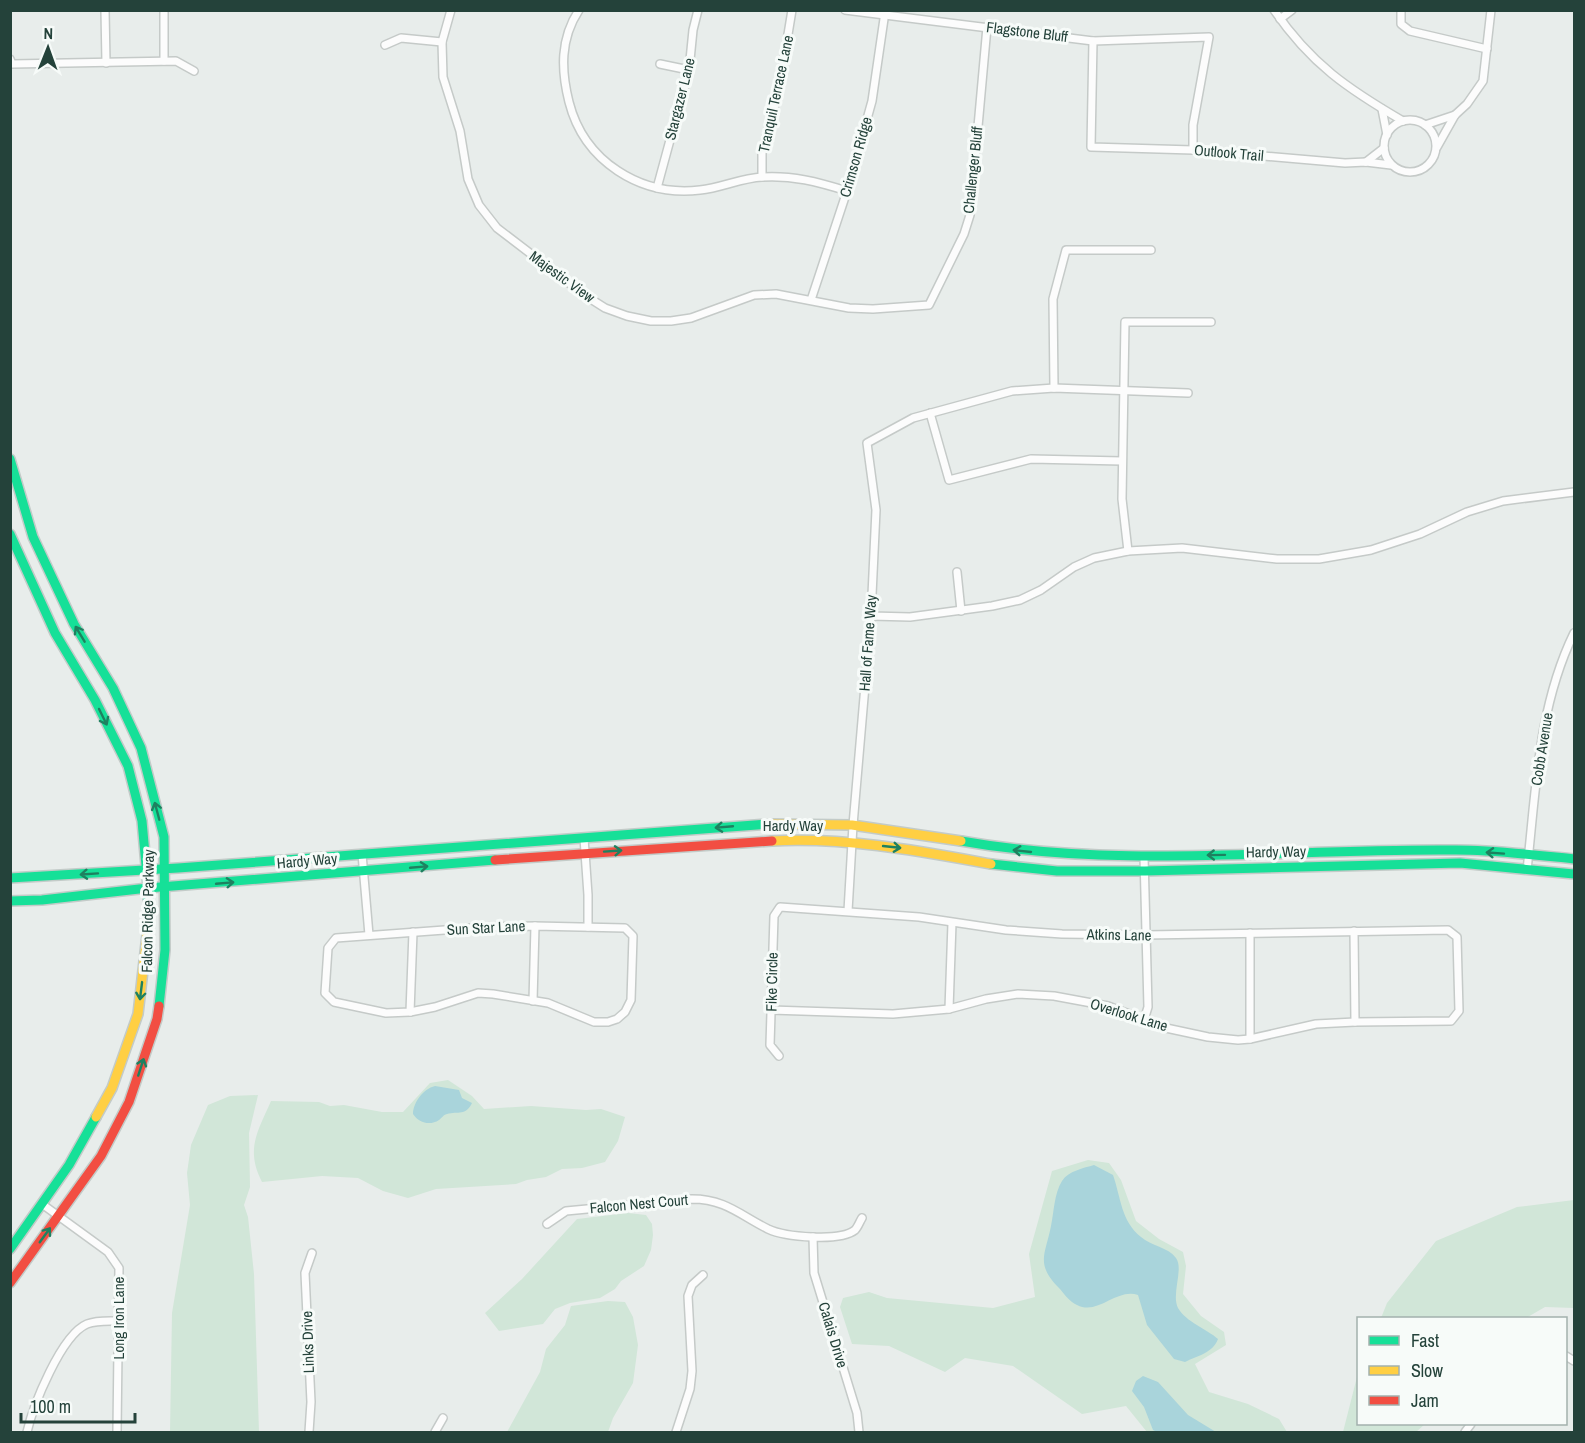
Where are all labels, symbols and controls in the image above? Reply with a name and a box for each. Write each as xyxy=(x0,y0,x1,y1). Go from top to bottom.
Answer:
street label: Flagstone Bluff xyxy=(985,16,1069,47)
north arrow xyxy=(18,18,78,78)
text: N xyxy=(43,22,53,44)
street label: Tranquil Terrace Lane xyxy=(753,33,798,155)
street label: Stargazer Lane xyxy=(659,55,700,142)
street label: Crimson Ridge xyxy=(834,114,877,200)
street label: Challenger Bluff xyxy=(957,125,988,214)
street label: Outlook Trail xyxy=(1193,139,1265,166)
street label: Majestic View xyxy=(525,246,599,308)
street label: Hall of Fame Way xyxy=(854,593,881,692)
one-way arrow xyxy=(74,626,86,643)
one-way arrow xyxy=(98,707,110,725)
street label: Cobb Avenue xyxy=(1525,711,1558,787)
one-way arrow xyxy=(151,802,162,821)
street label: Hardy Way xyxy=(763,815,824,836)
one-way arrow xyxy=(714,822,734,833)
street label: Hardy Way xyxy=(1246,840,1307,863)
one-way arrow xyxy=(881,842,901,853)
one-way arrow xyxy=(1012,845,1032,856)
one-way arrow xyxy=(603,846,623,857)
street label: Hardy Way xyxy=(276,847,339,874)
one-way arrow xyxy=(1486,847,1506,858)
street label: Falcon Ridge Parkway xyxy=(136,848,159,973)
one-way arrow xyxy=(1207,850,1227,861)
one-way arrow xyxy=(408,861,428,872)
one-way arrow xyxy=(79,869,99,880)
one-way arrow xyxy=(214,877,234,888)
street label: Sun Star Lane xyxy=(446,915,526,940)
street label: Atkins Lane xyxy=(1085,923,1152,946)
street label: Fike Circle xyxy=(760,952,783,1012)
one-way arrow xyxy=(135,980,146,1000)
street label: Overlook Lane xyxy=(1088,993,1171,1036)
one-way arrow xyxy=(136,1058,147,1077)
street label: Falcon Nest Court xyxy=(589,1189,690,1218)
one-way arrow xyxy=(39,1228,51,1244)
street label: Long Iron Lane xyxy=(108,1276,129,1359)
street label: Calais Drive xyxy=(814,1299,853,1370)
street label: Links Drive xyxy=(296,1310,319,1373)
legend xyxy=(1357,1317,1567,1425)
text: Fast xyxy=(1411,1328,1439,1353)
text: Slow xyxy=(1411,1358,1443,1383)
scale bar xyxy=(21,1386,135,1424)
text: Jam xyxy=(1411,1388,1439,1413)
text: 100 m xyxy=(30,1394,71,1419)

